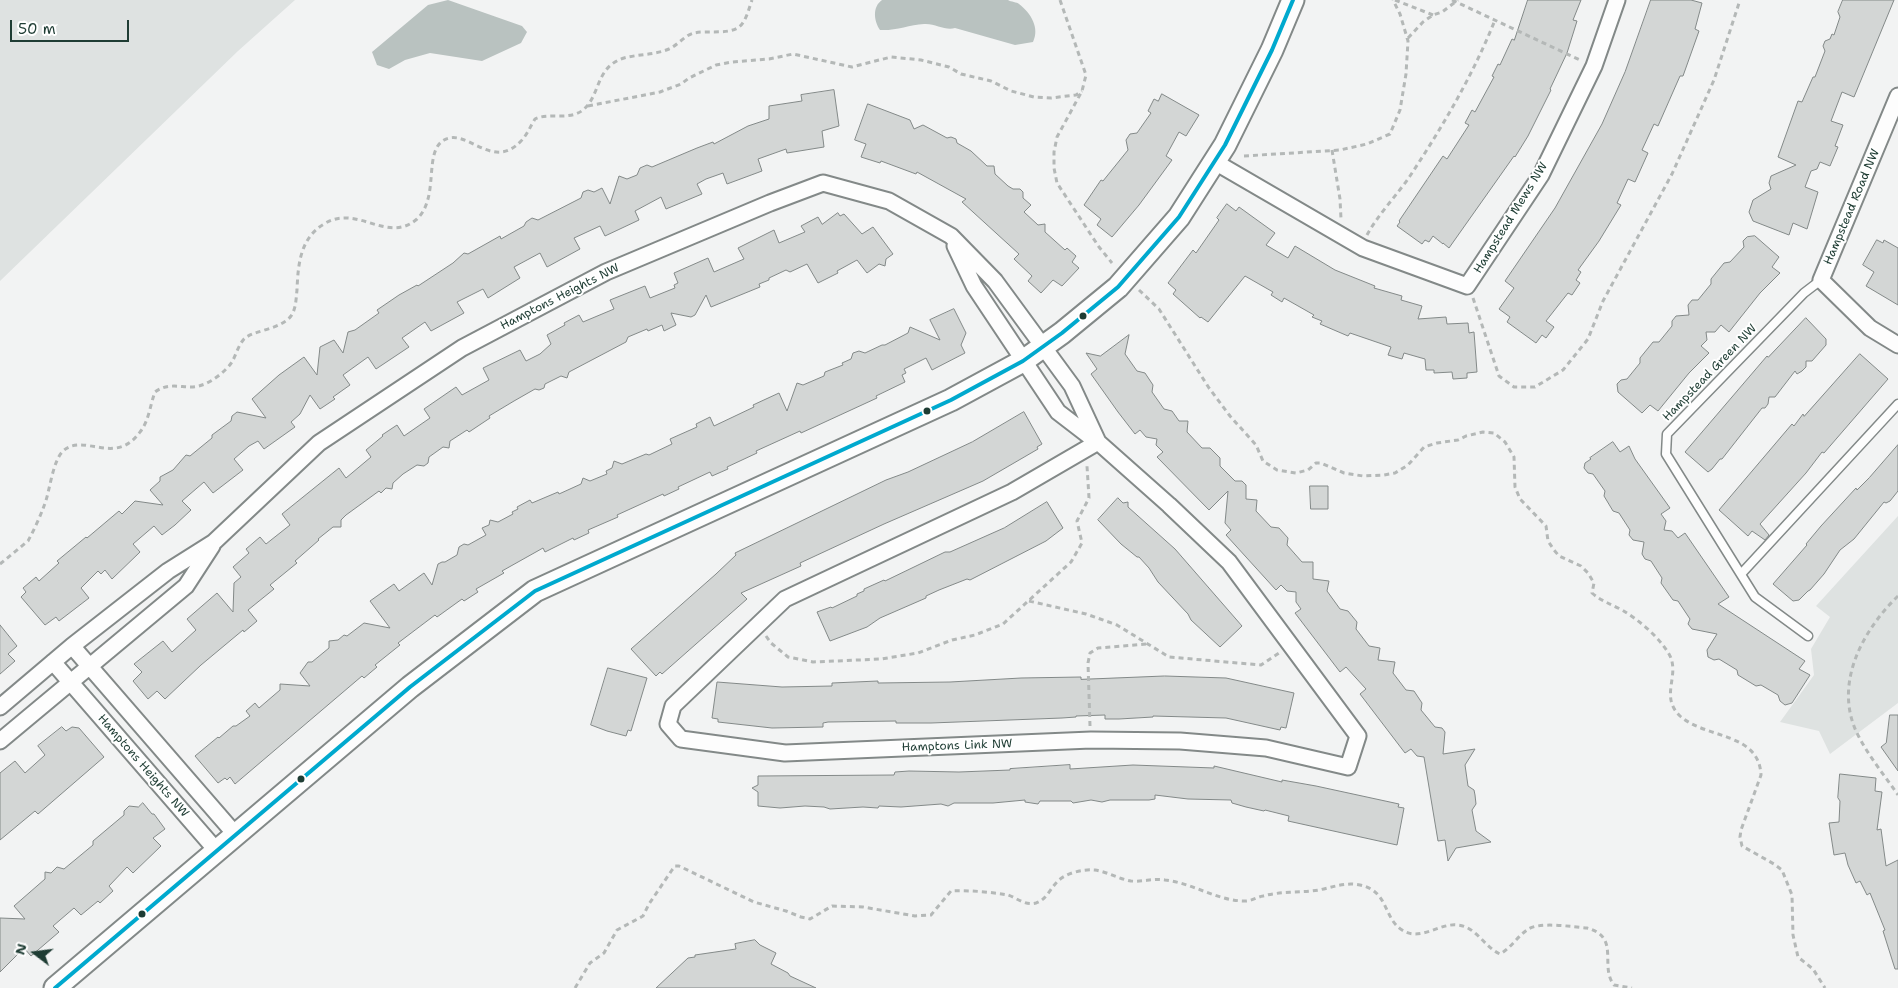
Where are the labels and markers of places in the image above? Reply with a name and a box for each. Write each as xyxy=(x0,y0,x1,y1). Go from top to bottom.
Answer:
unlabelled marker xyxy=(1078,311,1088,321)
unlabelled marker xyxy=(922,406,932,416)
unlabelled marker xyxy=(296,774,306,784)
unlabelled marker xyxy=(137,909,147,919)

